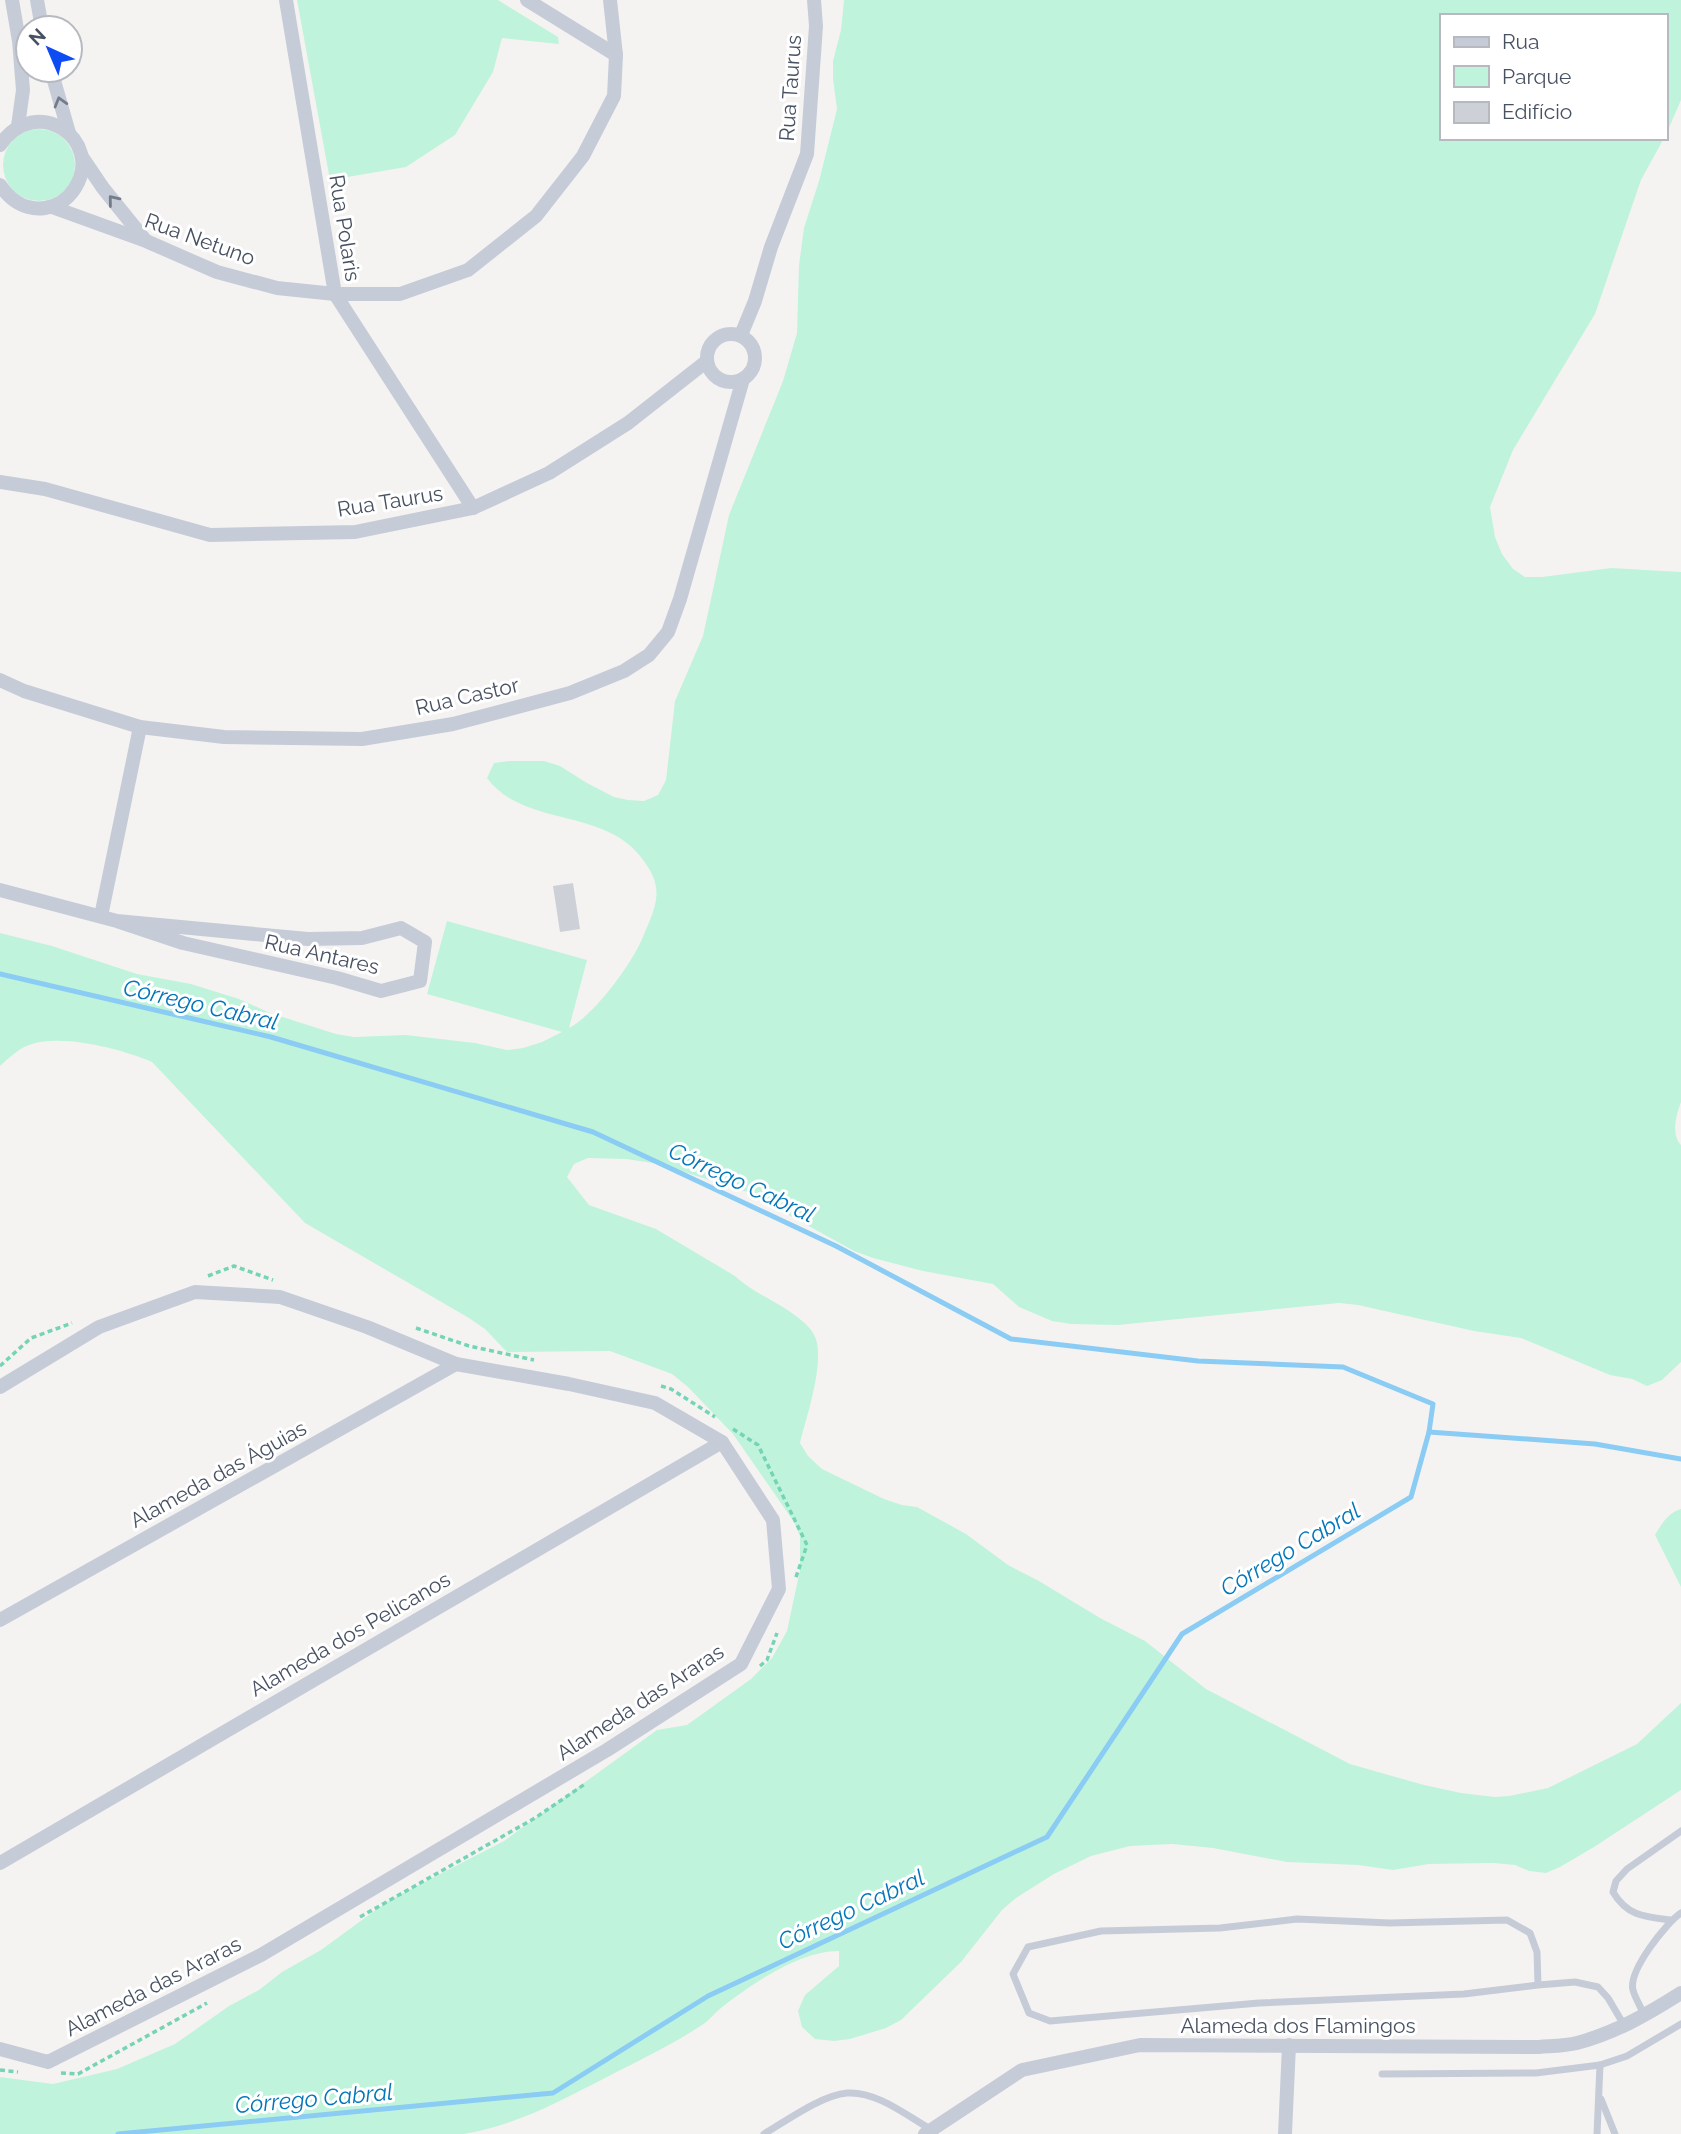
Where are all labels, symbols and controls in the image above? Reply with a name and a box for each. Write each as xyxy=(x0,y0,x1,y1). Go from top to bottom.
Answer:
north arrow xyxy=(14,14,84,84)
legend xyxy=(1440,14,1667,140)
text: N xyxy=(24,24,50,50)
text: Rua xyxy=(1502,29,1539,54)
street label: Rua Taurus xyxy=(774,34,806,142)
text: Parque xyxy=(1502,64,1571,89)
one-way arrow xyxy=(54,96,69,108)
text: Edifício xyxy=(1502,99,1572,124)
street label: Rua Polaris xyxy=(324,173,366,283)
one-way arrow xyxy=(108,195,121,208)
street label: Rua Netuno xyxy=(142,208,258,270)
street label: Rua Taurus xyxy=(335,480,445,522)
street label: Rua Castor xyxy=(413,672,522,720)
street label: Rua Antares xyxy=(262,929,382,979)
water label: Córrego Cabral xyxy=(121,973,281,1035)
water label: Córrego Cabral xyxy=(665,1136,819,1228)
street label: Alameda das Águias xyxy=(125,1415,311,1533)
water label: Córrego Cabral xyxy=(1215,1497,1365,1601)
street label: Alameda dos Pelicanos xyxy=(245,1566,455,1702)
street label: Alameda das Araras xyxy=(552,1639,728,1765)
water label: Córrego Cabral xyxy=(774,1863,928,1955)
street label: Alameda das Araras xyxy=(61,1931,245,2041)
street label: Alameda dos Flamingos xyxy=(1180,2013,1416,2038)
water label: Córrego Cabral xyxy=(234,2078,394,2118)

